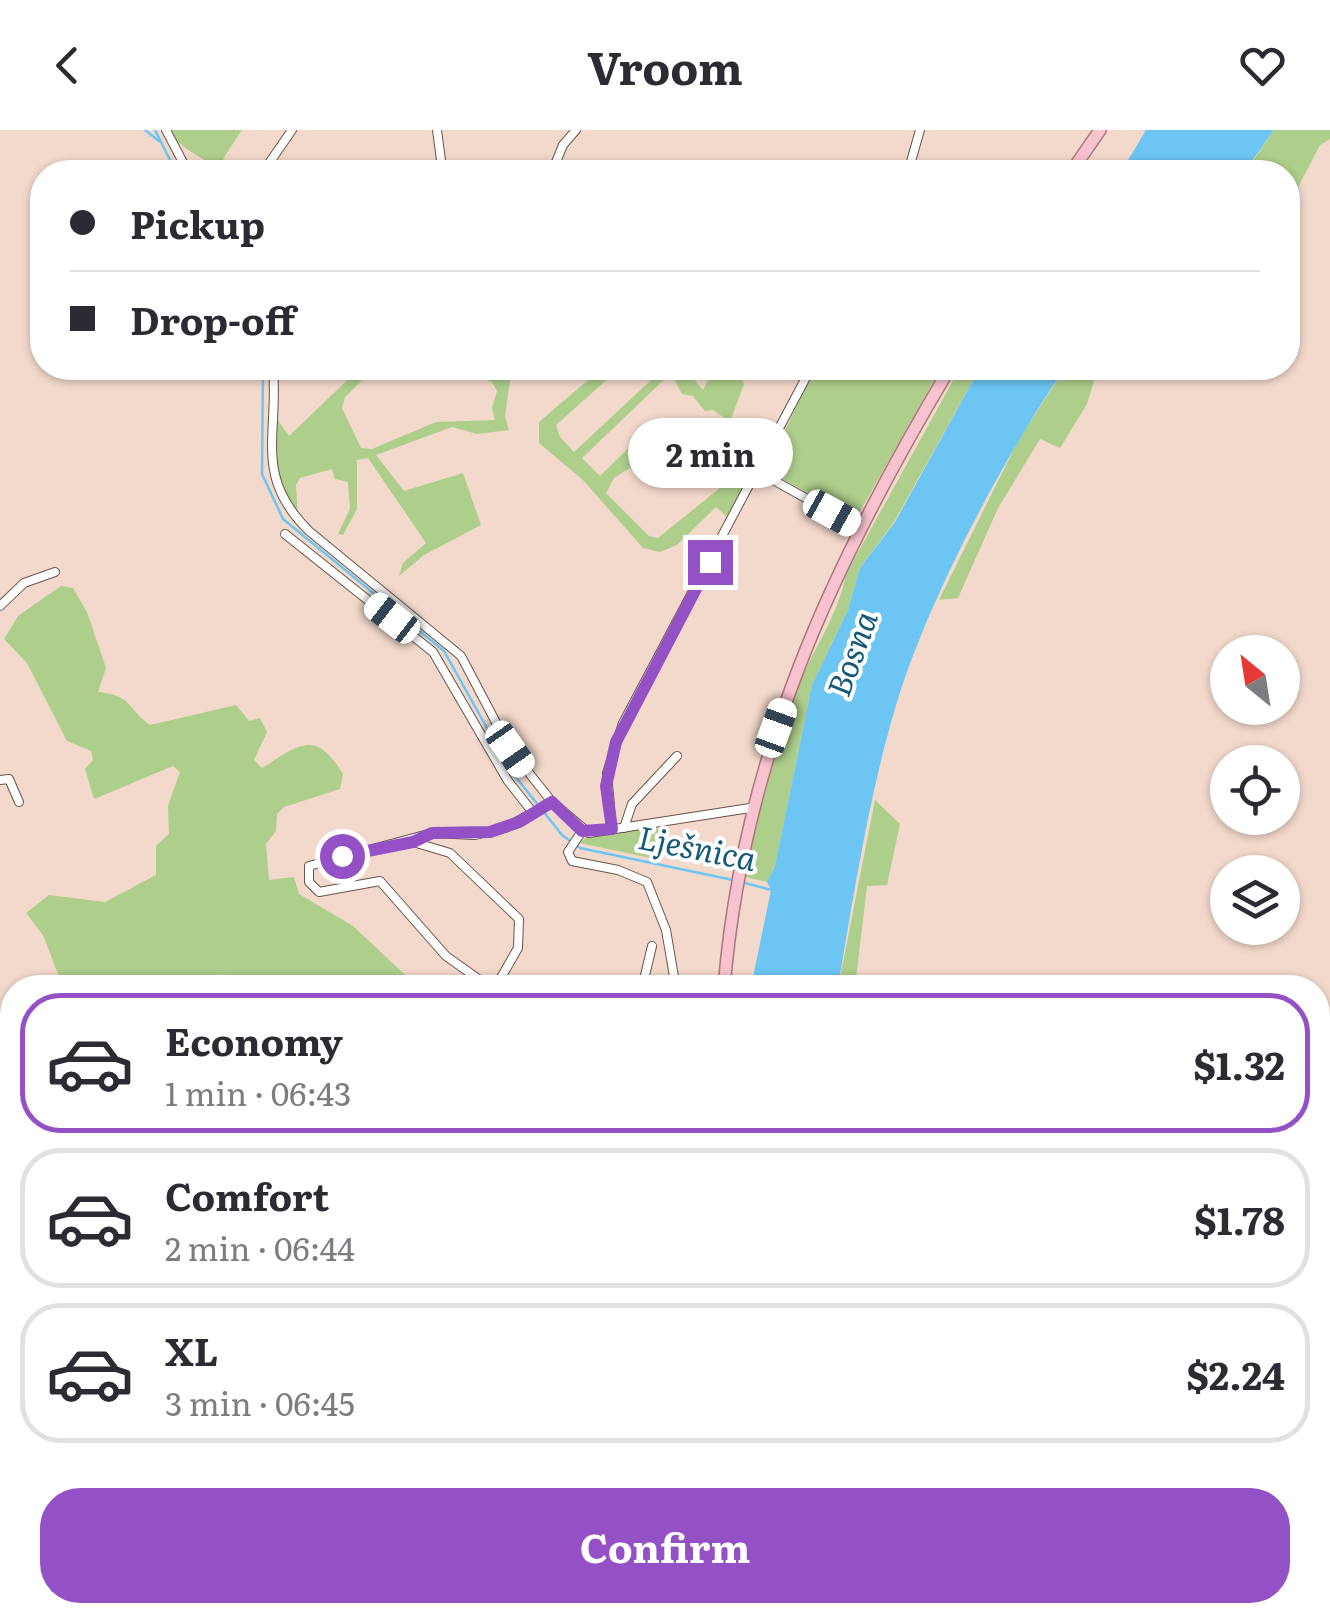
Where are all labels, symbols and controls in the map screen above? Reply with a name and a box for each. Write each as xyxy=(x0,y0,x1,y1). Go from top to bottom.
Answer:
text: Vroom xyxy=(587,32,743,99)
icon: back xyxy=(40,38,95,93)
icon: heart xyxy=(1235,38,1290,93)
text: Pickup xyxy=(130,194,265,251)
text: Drop-off xyxy=(130,290,295,347)
callout: 2 min xyxy=(628,417,792,487)
text: 2 min xyxy=(666,429,755,477)
car xyxy=(798,485,866,541)
route end xyxy=(688,540,733,585)
car xyxy=(359,588,425,648)
water label: Bosna xyxy=(813,603,888,702)
north arrow xyxy=(1210,635,1300,725)
map controls xyxy=(1210,635,1300,945)
car xyxy=(752,695,800,761)
car xyxy=(481,716,539,782)
button: locate xyxy=(1210,745,1300,835)
water label: Lješnica xyxy=(635,811,761,881)
route start xyxy=(320,834,365,879)
button: layers xyxy=(1210,855,1300,945)
text: Economy xyxy=(165,1011,343,1068)
icon: car xyxy=(45,1018,135,1108)
text: $1.32 xyxy=(1193,1035,1285,1092)
text: 1 min · 06:43 xyxy=(165,1068,351,1116)
text: Comfort xyxy=(165,1166,329,1223)
icon: car xyxy=(45,1173,135,1263)
text: $1.78 xyxy=(1194,1190,1285,1247)
text: 2 min · 06:44 xyxy=(165,1223,355,1271)
text: XL xyxy=(165,1321,218,1378)
icon: car xyxy=(45,1328,135,1418)
text: $2.24 xyxy=(1186,1345,1285,1402)
text: 3 min · 06:45 xyxy=(165,1378,355,1426)
button: Confirm xyxy=(40,1488,1290,1603)

